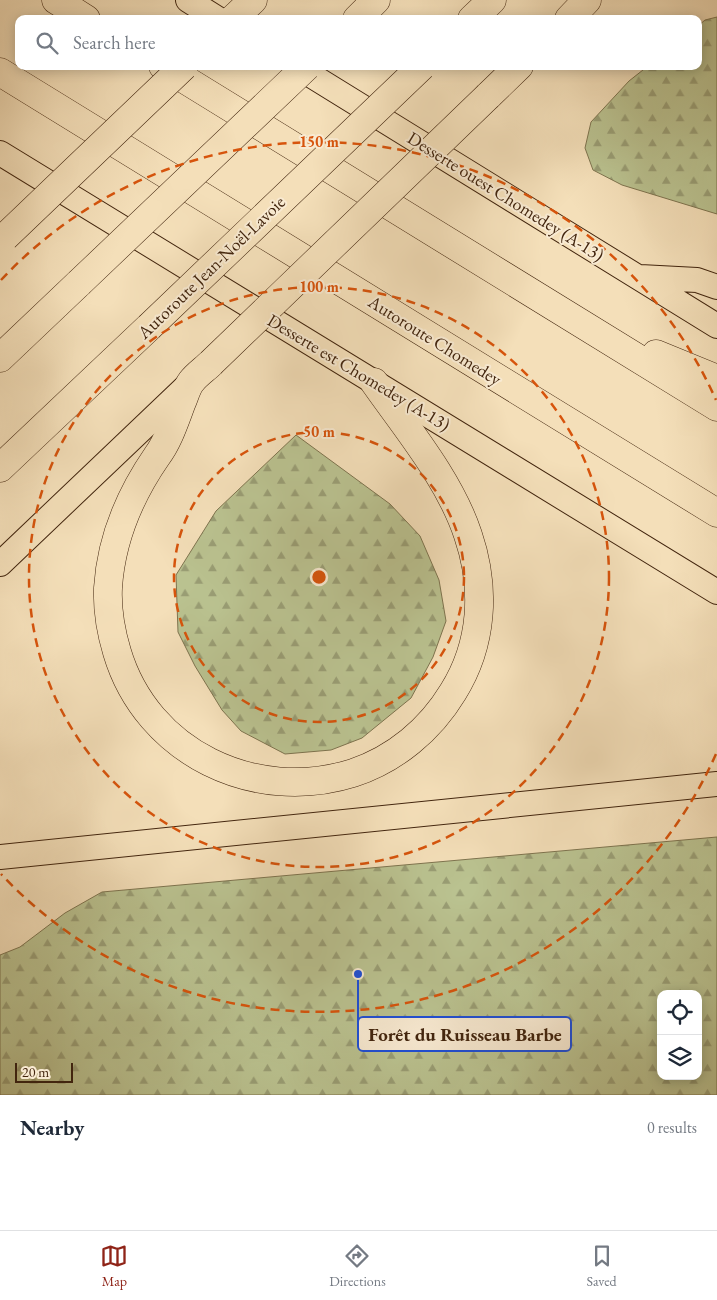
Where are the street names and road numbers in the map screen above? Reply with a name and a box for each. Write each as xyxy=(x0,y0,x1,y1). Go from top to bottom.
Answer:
street label: Desserte ouest Chomedey (A-13) xyxy=(403,126,609,266)
street label: Autoroute Jean-Noël-Lavoie xyxy=(132,190,290,344)
street label: Autoroute Chomedey xyxy=(363,289,506,390)
street label: Desserte est Chomedey (A-13) xyxy=(263,308,455,436)

